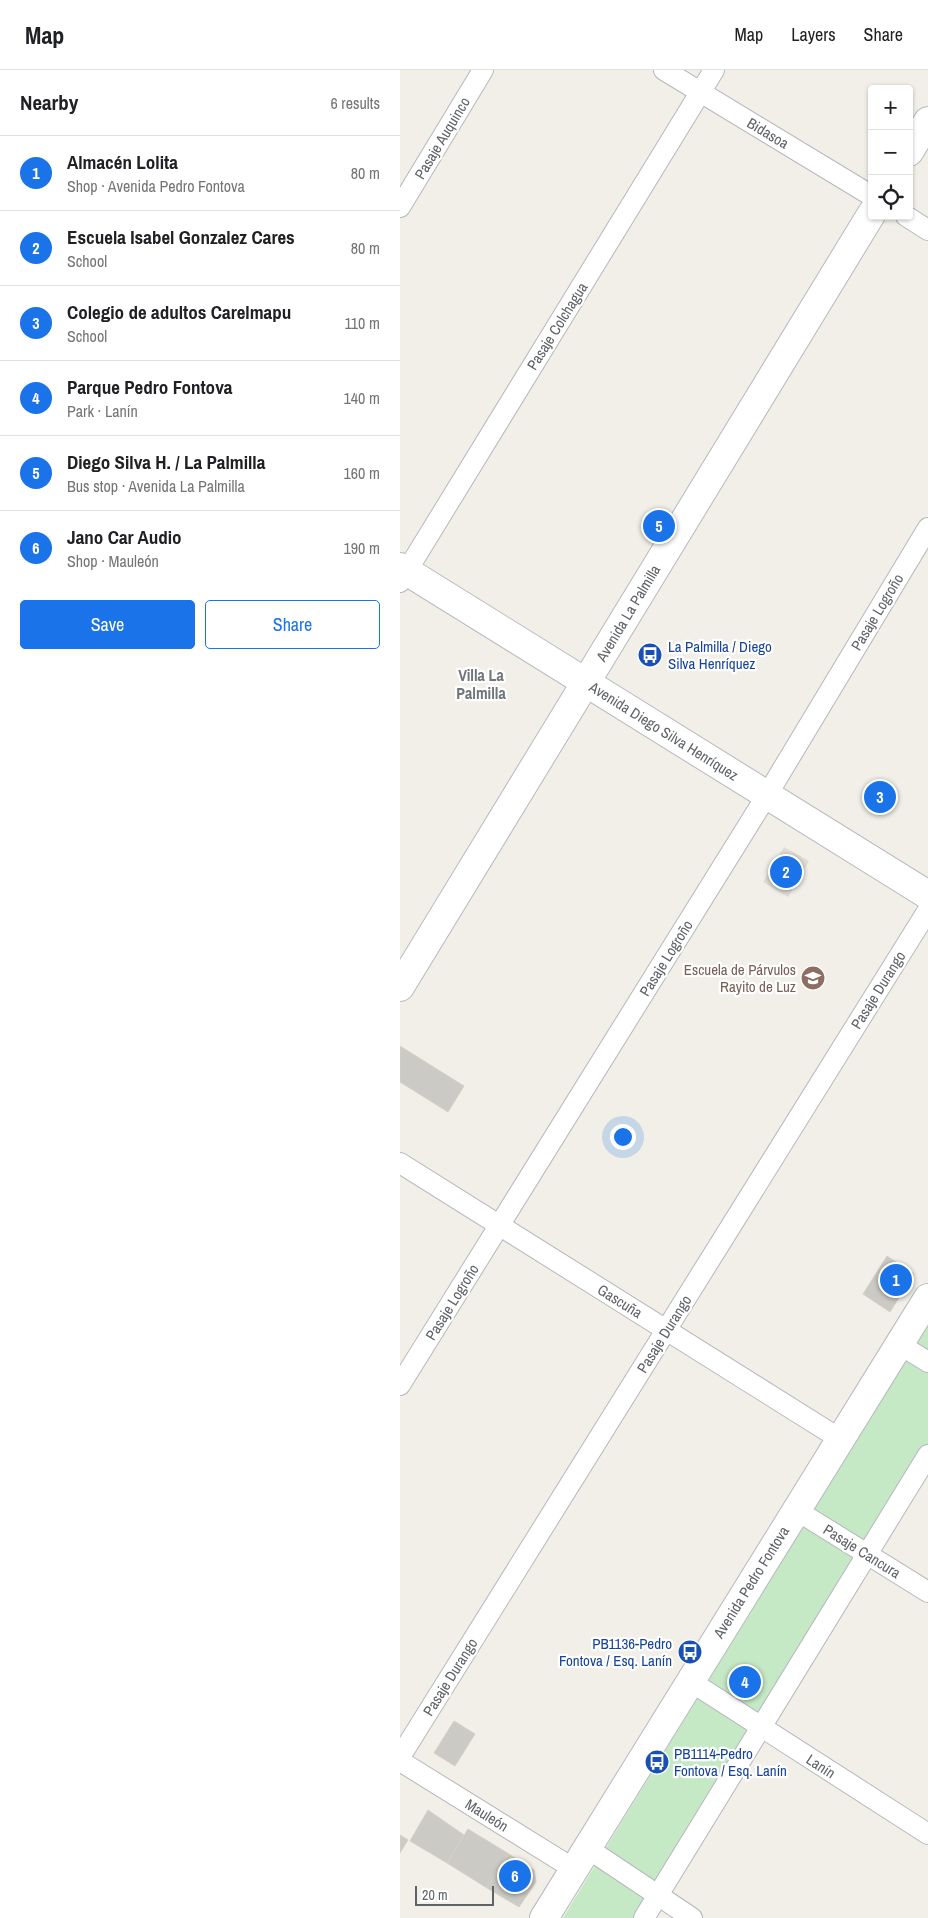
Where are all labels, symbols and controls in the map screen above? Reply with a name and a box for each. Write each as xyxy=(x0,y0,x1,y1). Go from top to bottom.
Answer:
text: Map xyxy=(25,19,64,51)
text: Map xyxy=(735,22,763,47)
text: Layers xyxy=(791,22,836,47)
text: Share xyxy=(864,22,903,47)
map controls xyxy=(868,85,913,220)
button: + xyxy=(868,85,913,130)
text: Nearby xyxy=(20,88,78,117)
text: 6 results xyxy=(330,92,380,114)
street label: Pasaje Auquinco xyxy=(409,93,475,183)
street label: Bidasoa xyxy=(743,112,793,154)
button: − xyxy=(868,130,913,175)
text: Almacén Lolita xyxy=(67,149,178,175)
text: 1 xyxy=(32,162,40,184)
text: 80 m xyxy=(351,162,380,184)
text: Shop · Avenida Pedro Fontova xyxy=(67,175,245,197)
button: locate xyxy=(868,175,913,220)
text: Escuela Isabel Gonzalez Cares xyxy=(67,224,295,250)
text: 2 xyxy=(32,237,40,259)
text: 80 m xyxy=(351,237,380,259)
text: School xyxy=(67,250,107,272)
street label: Pasaje Colchagua xyxy=(522,278,592,374)
text: Colegio de adultos Carelmapu xyxy=(67,299,291,325)
text: 3 xyxy=(32,312,40,334)
text: 110 m xyxy=(344,312,380,334)
text: School xyxy=(67,325,107,347)
text: Parque Pedro Fontova xyxy=(67,374,232,400)
text: 4 xyxy=(32,387,40,409)
text: 140 m xyxy=(344,387,380,409)
text: Park · Lanín xyxy=(67,400,138,422)
text: Diego Silva H. / La Palmilla xyxy=(67,449,265,475)
text: 5 xyxy=(32,462,40,484)
text: 160 m xyxy=(344,462,380,484)
text: Bus stop · Avenida La Palmilla xyxy=(67,475,245,497)
pin: 5 xyxy=(643,507,675,545)
text: Jano Car Audio xyxy=(67,524,182,550)
text: 6 xyxy=(32,537,40,559)
text: 190 m xyxy=(344,537,380,559)
text: Shop · Mauleón xyxy=(67,550,159,572)
street label: Avenida La Palmilla xyxy=(590,561,665,666)
street label: Pasaje Logroño xyxy=(846,570,908,654)
button: Save xyxy=(20,600,195,649)
button: Share xyxy=(205,600,380,649)
place label: La Palmilla / Diego Silva Henríquez xyxy=(668,636,772,674)
bus stop icon: La Palmilla / Diego Silva Henríquez xyxy=(637,642,663,668)
district label: Villa La Palmilla xyxy=(456,664,506,704)
street label: Avenida Diego Silva Henríquez xyxy=(585,676,743,786)
pin: 3 xyxy=(864,778,896,816)
pin: 2 xyxy=(770,853,802,891)
street label: Pasaje Logroño xyxy=(634,916,698,1000)
street label: Pasaje Durango xyxy=(846,947,910,1033)
place label: Escuela de Párvulos Rayito de Luz xyxy=(684,959,796,997)
school or university icon: Escuela de Párvulos Rayito de Luz xyxy=(800,965,826,991)
your location xyxy=(610,1124,636,1150)
street label: Pasaje Logroño xyxy=(420,1260,484,1344)
pin: 1 xyxy=(880,1261,912,1299)
street label: Gascuña xyxy=(594,1279,647,1323)
street label: Pasaje Durango xyxy=(632,1291,696,1377)
street label: Pasaje Cancura xyxy=(819,1519,905,1583)
street label: Avenida Pedro Fontova xyxy=(708,1522,794,1643)
place label: PB1136-Pedro Fontova / Esq. Lanín xyxy=(559,1633,672,1671)
street label: Pasaje Durango xyxy=(418,1634,482,1720)
bus stop icon: PB1136-Pedro Fontova / Esq. Lanín xyxy=(677,1639,703,1665)
pin: 4 xyxy=(729,1663,761,1701)
place label: PB1114-Pedro Fontova / Esq. Lanín xyxy=(674,1743,787,1781)
bus stop icon: PB1114-Pedro Fontova / Esq. Lanín xyxy=(644,1749,670,1775)
street label: Lanín xyxy=(802,1749,840,1783)
street label: Mauleón xyxy=(461,1794,513,1836)
pin: 6 xyxy=(499,1857,531,1895)
scale bar xyxy=(415,1883,494,1906)
text: 20 m xyxy=(422,1886,448,1904)

